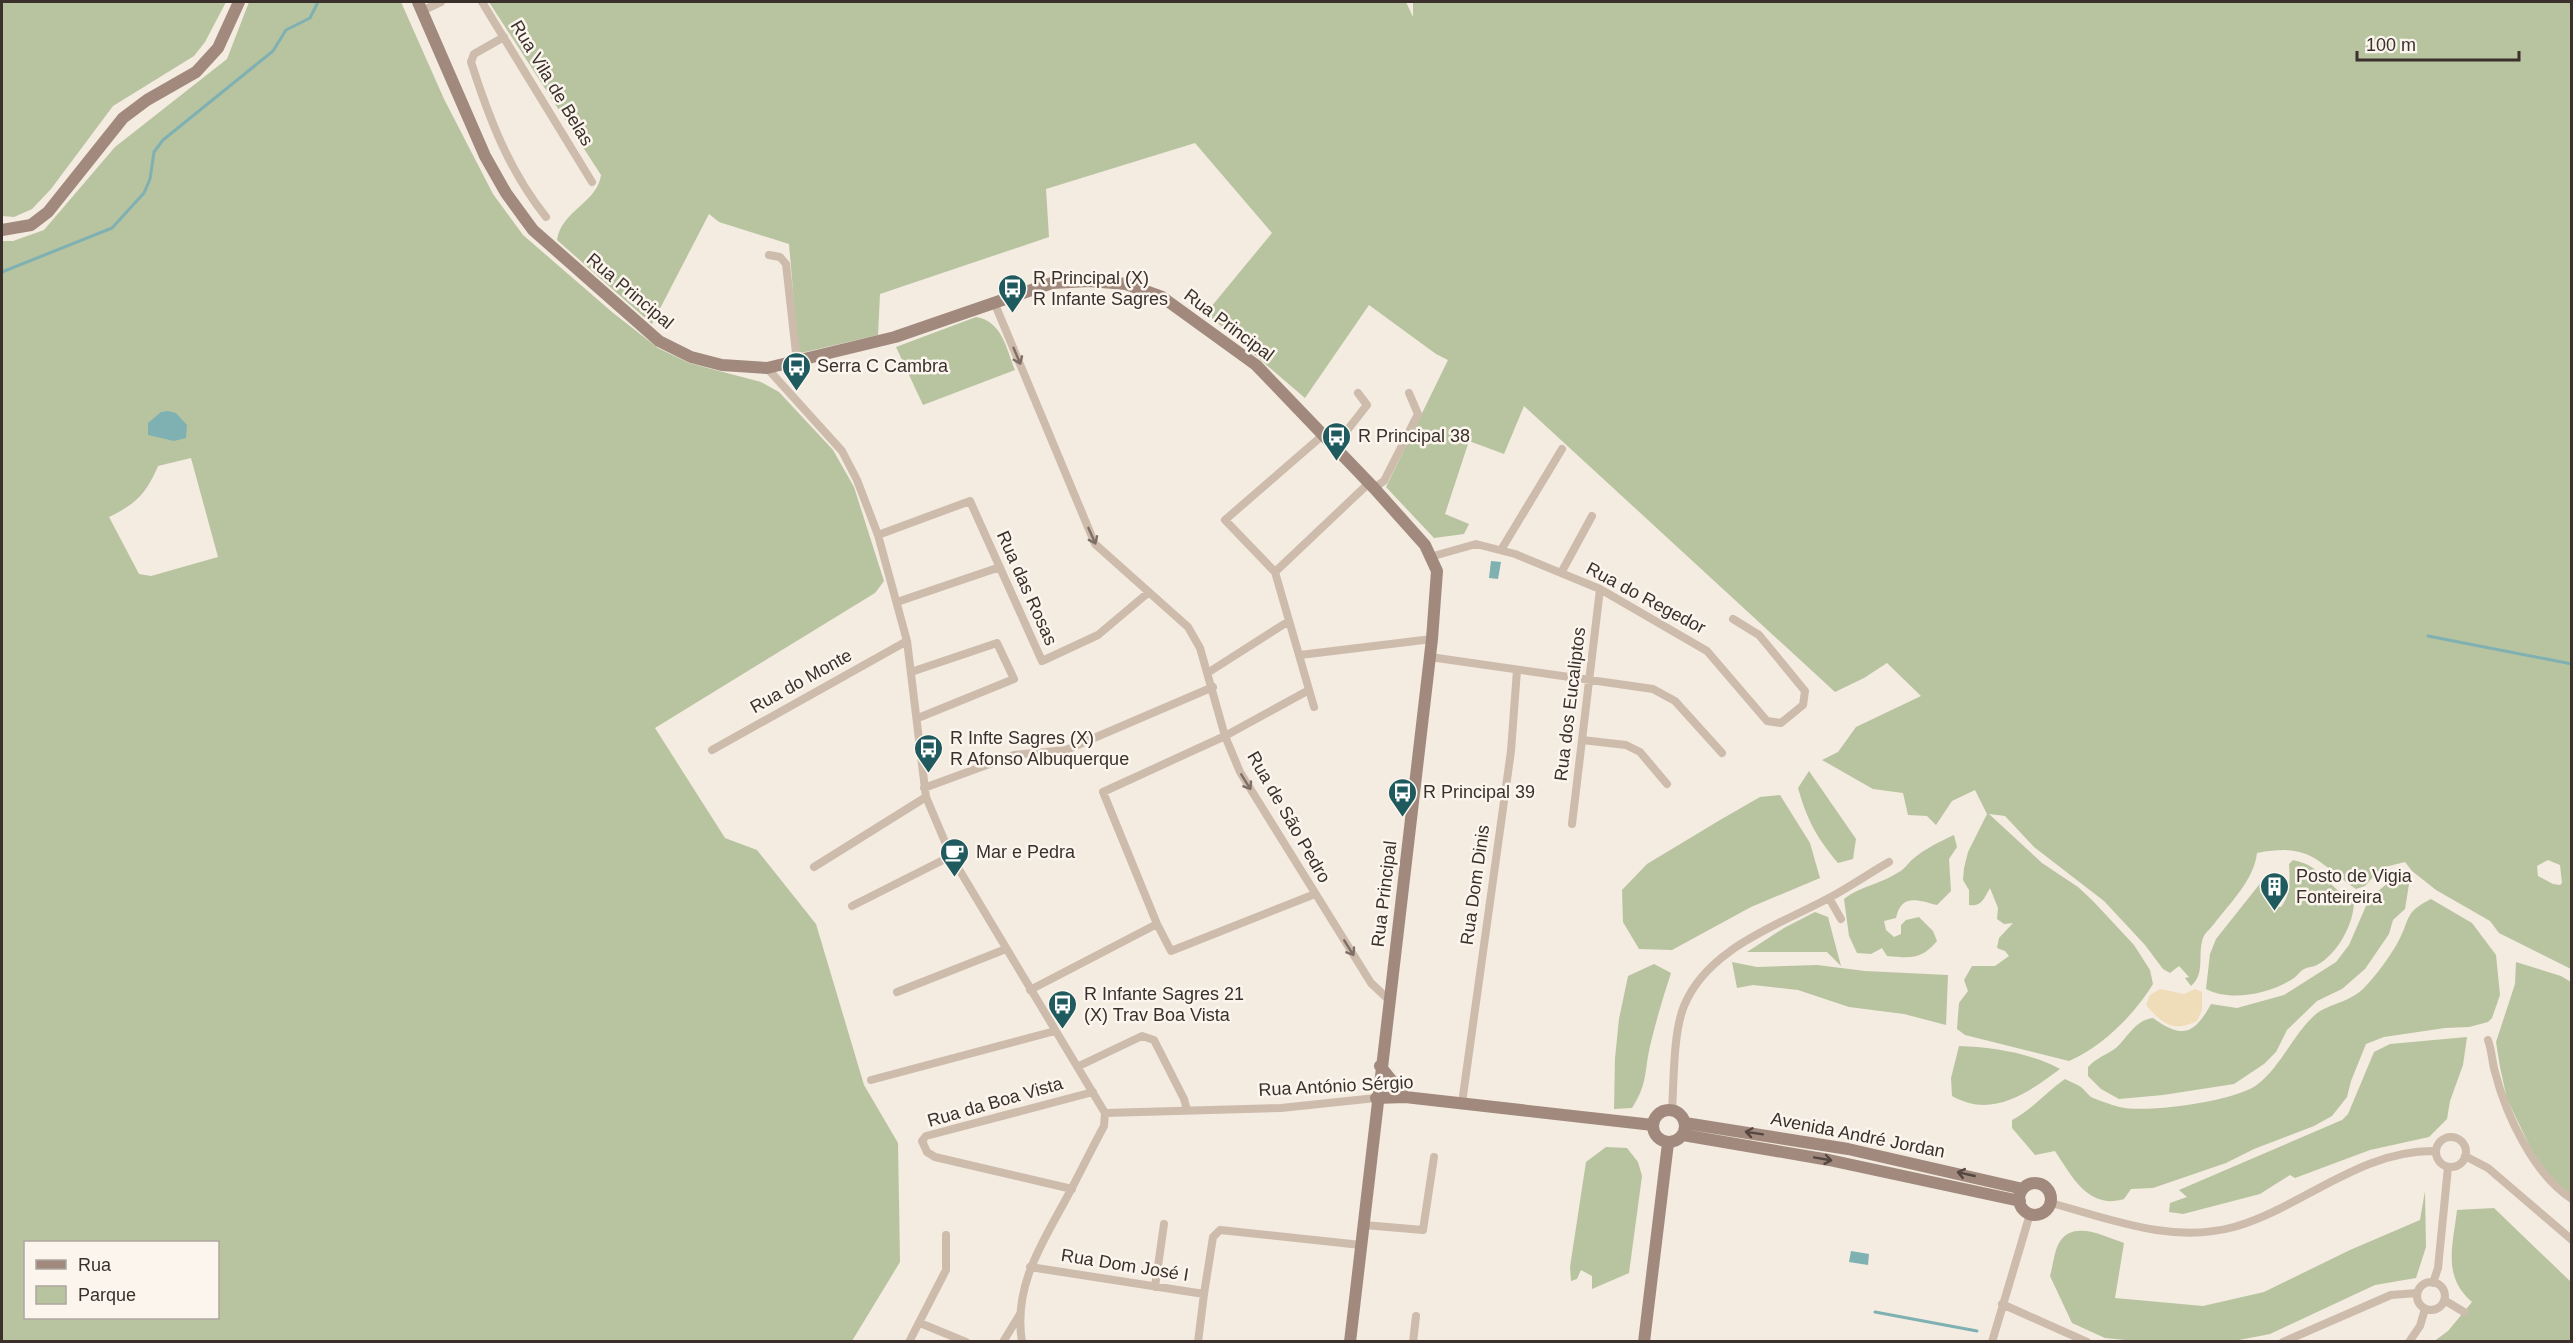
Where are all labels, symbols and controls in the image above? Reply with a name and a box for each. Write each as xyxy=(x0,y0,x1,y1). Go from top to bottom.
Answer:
street label: Rua Vila de Belas xyxy=(507,17,597,149)
scale bar xyxy=(2357,24,2519,62)
text: 100 m xyxy=(2366,35,2416,55)
street label: Rua Principal xyxy=(583,249,677,333)
place label: R Principal (X) R Infante Sagres xyxy=(1033,268,1168,309)
bus stop icon: R Principal (X) R Infante Sagres xyxy=(996,272,1028,314)
street label: Rua Principal xyxy=(1180,285,1278,365)
one-way arrow xyxy=(1012,346,1023,365)
bus stop icon: Serra C Cambra xyxy=(780,350,812,392)
place label: Serra C Cambra xyxy=(817,356,949,376)
bus stop icon: R Principal 38 xyxy=(1321,420,1353,462)
place label: R Principal 38 xyxy=(1358,426,1470,446)
one-way arrow xyxy=(1087,526,1098,544)
street label: Rua das Rosas xyxy=(993,528,1061,648)
street label: Rua do Regedor xyxy=(1583,558,1709,638)
street label: Rua dos Eucaliptos xyxy=(1551,626,1589,782)
street label: Rua do Monte xyxy=(747,645,855,717)
place label: R Infte Sagres (X) R Afonso Albuquerque xyxy=(950,728,1129,769)
bus stop icon: R Infte Sagres (X) R Afonso Albuquerque xyxy=(913,732,945,774)
street label: Rua de São Pedro xyxy=(1243,748,1335,886)
one-way arrow xyxy=(1241,773,1253,790)
bus stop icon: R Principal 39 xyxy=(1386,776,1418,818)
place label: R Principal 39 xyxy=(1423,782,1535,802)
street label: Rua Dom Dinis xyxy=(1457,824,1493,946)
cafe icon: Mar e Pedra xyxy=(939,836,971,878)
street label: Rua Principal xyxy=(1368,840,1400,948)
place label: Mar e Pedra xyxy=(976,842,1076,862)
place label: Posto de Vigia Fonteireira xyxy=(2296,866,2413,907)
building icon: Posto de Vigia Fonteireira xyxy=(2259,870,2291,912)
one-way arrow xyxy=(1343,939,1355,956)
place label: R Infante Sagres 21 (X) Trav Boa Vista xyxy=(1084,984,1244,1025)
bus stop icon: R Infante Sagres 21 (X) Trav Boa Vista xyxy=(1047,988,1079,1030)
street label: Rua António Sérgio xyxy=(1258,1072,1414,1100)
street label: Rua da Boa Vista xyxy=(925,1073,1066,1131)
street label: Avenida André Jordan xyxy=(1769,1108,1947,1162)
one-way arrow xyxy=(1745,1127,1764,1138)
one-way arrow xyxy=(1813,1154,1833,1165)
one-way arrow xyxy=(1957,1168,1976,1180)
legend xyxy=(24,1241,219,1319)
street label: Rua Dom José I xyxy=(1060,1245,1190,1285)
text: Rua xyxy=(78,1255,112,1275)
text: Parque xyxy=(78,1285,136,1305)

